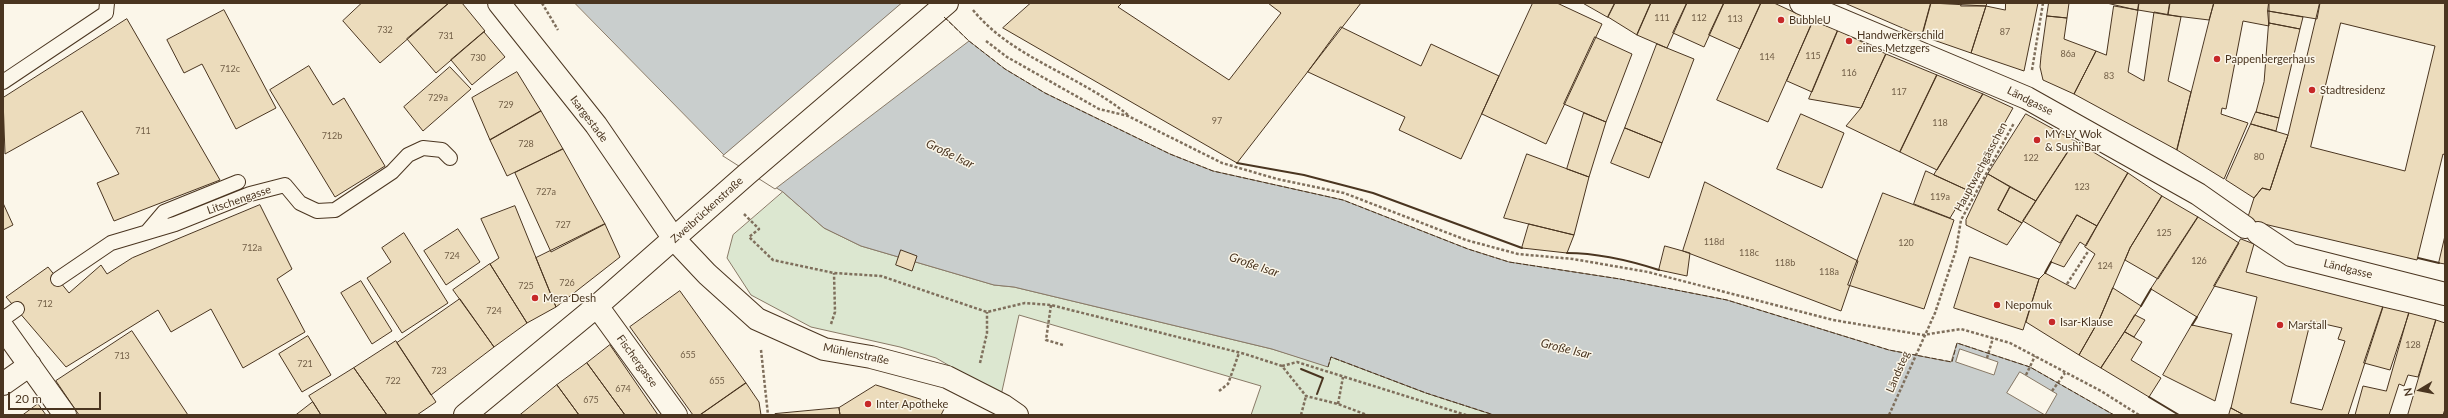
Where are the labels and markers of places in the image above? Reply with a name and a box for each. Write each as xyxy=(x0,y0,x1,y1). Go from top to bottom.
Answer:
place label: BubbleU xyxy=(1789,13,1831,27)
marker: BubbleU xyxy=(1776,15,1786,25)
place label: Handwerkerschild eines Metzgers xyxy=(1857,28,1944,54)
marker: Handwerkerschild eines Metzgers xyxy=(1844,36,1854,46)
place label: Pappenbergerhaus xyxy=(2225,52,2315,66)
marker: Pappenbergerhaus xyxy=(2212,54,2222,64)
place label: Stadtresidenz xyxy=(2320,83,2385,97)
marker: Stadtresidenz xyxy=(2307,85,2317,95)
place label: MY LY Wok & Sushi Bar xyxy=(2045,127,2102,153)
marker: MY LY Wok & Sushi Bar xyxy=(2032,135,2042,145)
place label: Mera Desh xyxy=(543,291,596,305)
marker: Mera Desh xyxy=(530,293,540,303)
place label: Nepomuk xyxy=(2005,298,2052,312)
marker: Nepomuk xyxy=(1992,300,2002,310)
place label: Isar-Klause xyxy=(2060,315,2113,329)
marker: Isar-Klause xyxy=(2047,317,2057,327)
place label: Marstall xyxy=(2288,318,2327,332)
marker: Marstall xyxy=(2275,320,2285,330)
place label: Inter Apotheke xyxy=(876,397,948,411)
marker: Inter Apotheke xyxy=(863,399,873,409)

